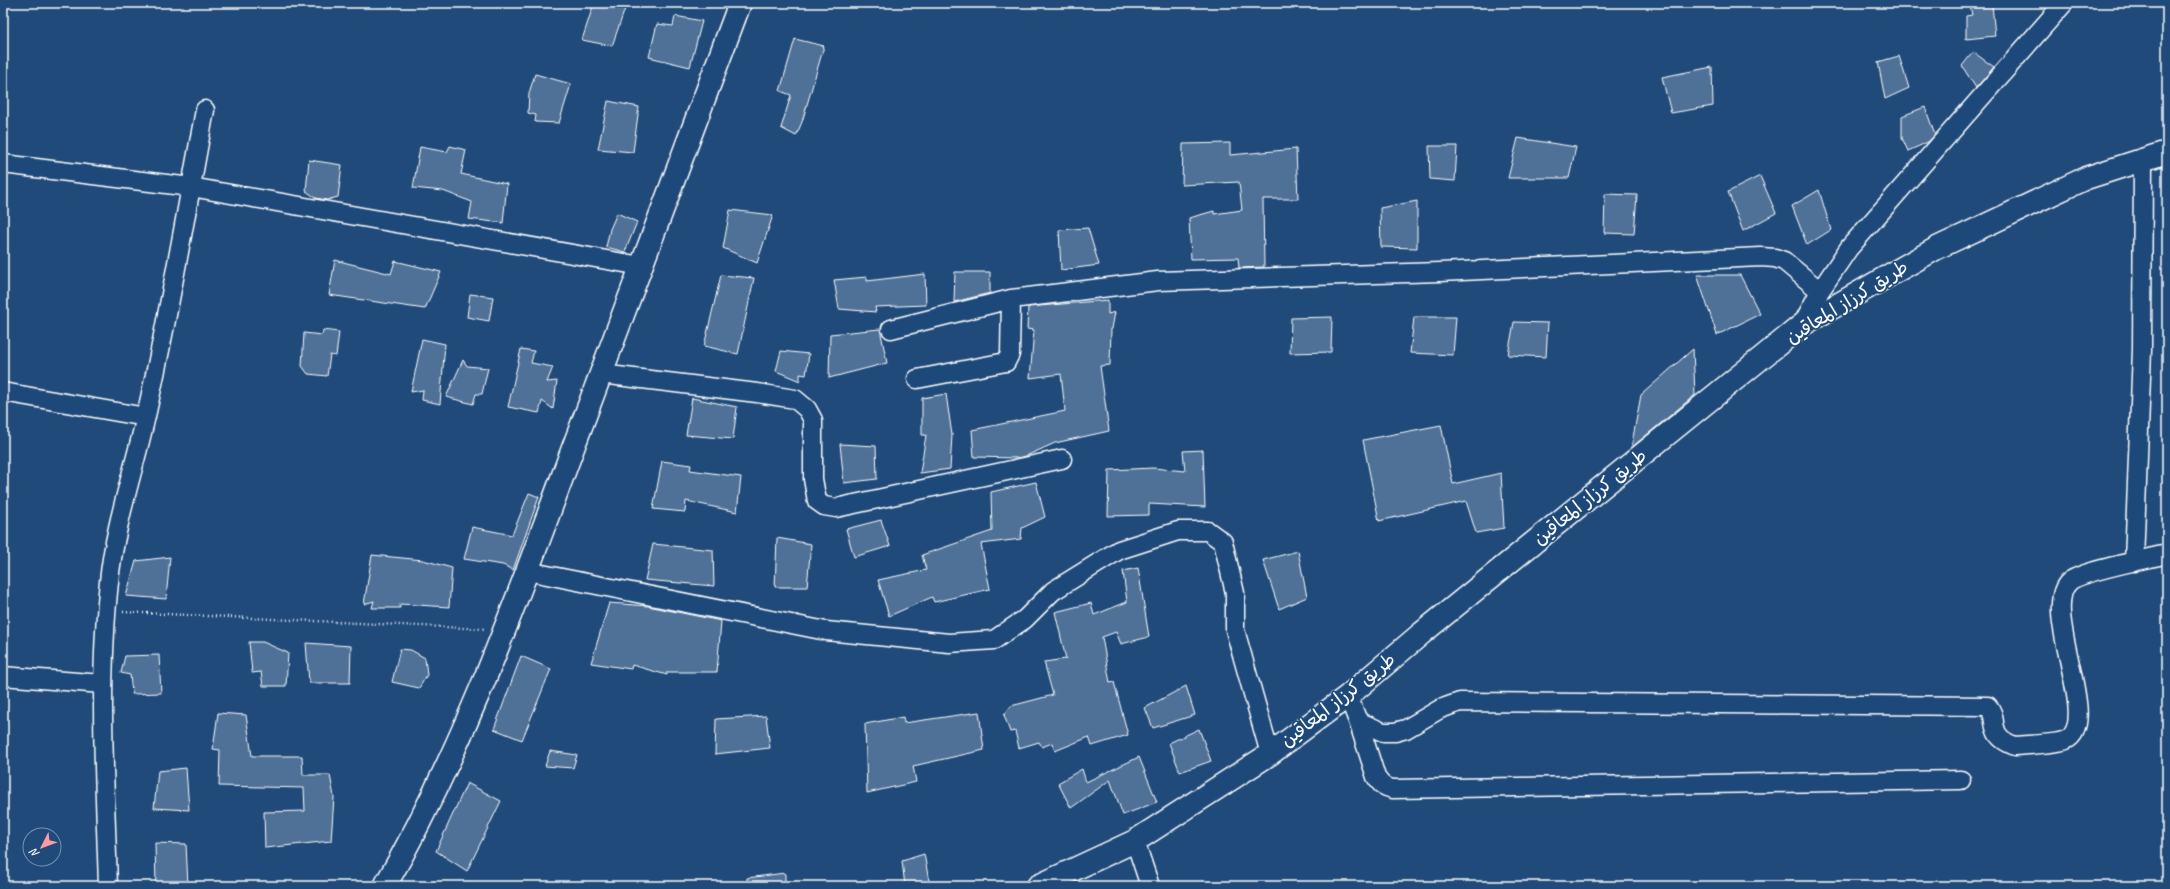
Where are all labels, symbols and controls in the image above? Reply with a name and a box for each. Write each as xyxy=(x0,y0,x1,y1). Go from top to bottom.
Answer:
street label: طريق كرزاز المعاقين xyxy=(1781,255,1913,349)
street label: طريق كرزاز المعاقين xyxy=(1528,444,1652,550)
street label: طريق كرزاز المعاقين xyxy=(1275,647,1401,753)
north arrow xyxy=(22,827,62,867)
text: N xyxy=(26,845,42,861)

